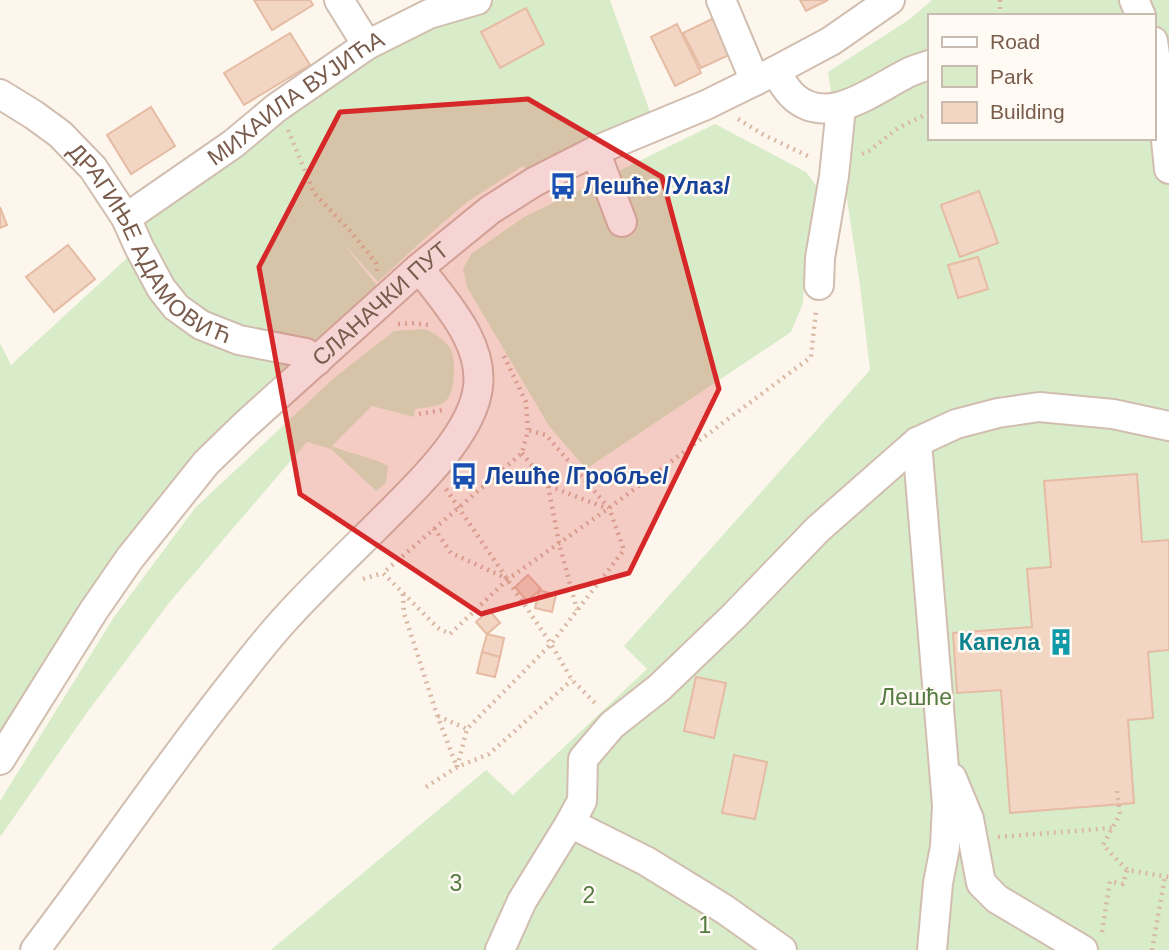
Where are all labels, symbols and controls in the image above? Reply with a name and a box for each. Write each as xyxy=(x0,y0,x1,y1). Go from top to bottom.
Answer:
legend xyxy=(928,14,1155,140)
street label: МИХАИЛА ВУЈИЋА xyxy=(203,25,389,171)
text: Road xyxy=(990,30,1040,53)
text: Park xyxy=(990,65,1034,88)
text: Building xyxy=(990,100,1065,123)
street label: ДРАГИЊЕ АДАМОВИЋ xyxy=(63,138,235,349)
bus stop icon: Лешће /Улаз/ xyxy=(548,171,578,201)
place label: Лешће /Улаз/ xyxy=(584,173,731,199)
street label: СЛАНАЧКИ ПУТ xyxy=(307,236,454,371)
bus stop icon: Лешће /Гробље/ xyxy=(449,461,479,491)
place label: Лешће /Гробље/ xyxy=(485,463,669,489)
building icon: Капела xyxy=(1046,627,1076,657)
place label: Капела xyxy=(959,629,1040,655)
park label: Лешће xyxy=(880,684,952,710)
park label: 3 xyxy=(450,870,462,896)
park label: 2 xyxy=(583,882,595,908)
park label: 1 xyxy=(699,912,711,938)

